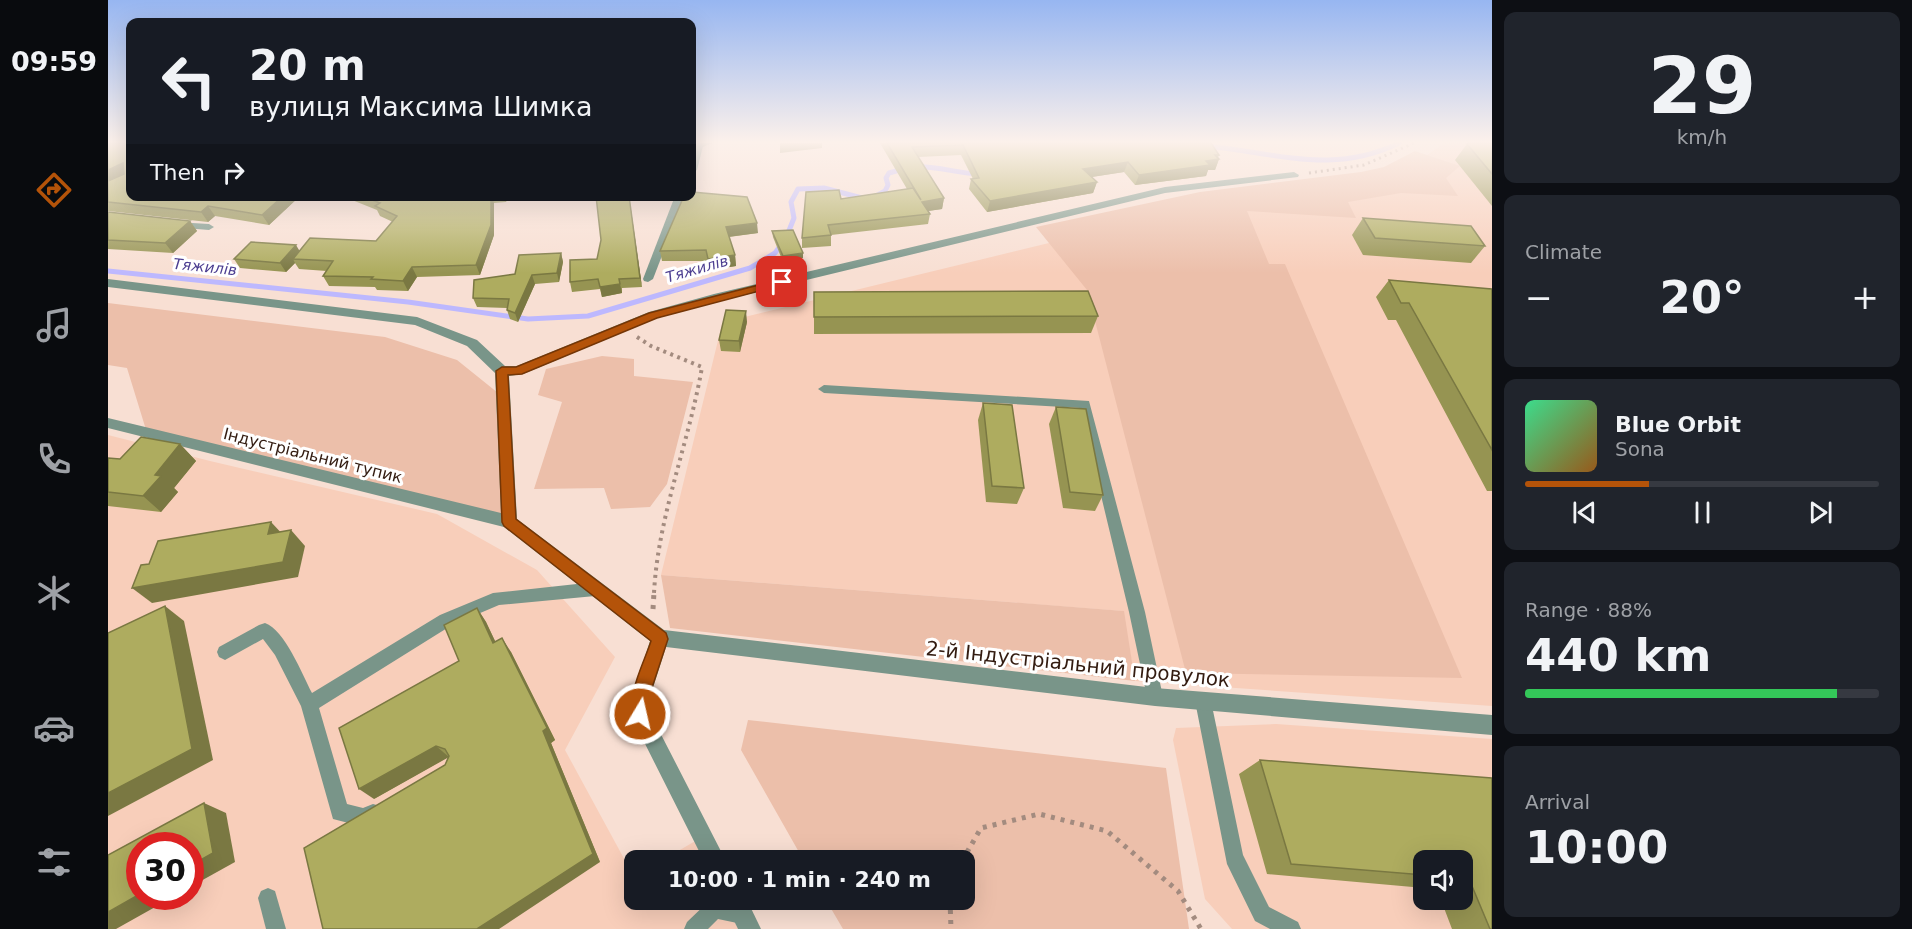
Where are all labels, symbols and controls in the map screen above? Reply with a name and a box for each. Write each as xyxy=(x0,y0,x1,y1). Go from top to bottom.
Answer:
text: 20 m xyxy=(249,41,366,90)
text: 29 xyxy=(1648,41,1756,131)
icon: left xyxy=(150,42,228,120)
text: 09:59 xyxy=(11,46,97,77)
text: вулиця Максима Шимка xyxy=(249,91,593,122)
text: km/h xyxy=(1677,125,1727,149)
icon: right xyxy=(217,156,250,189)
text: Then xyxy=(150,160,205,185)
icon: directions xyxy=(33,169,75,211)
text: Climate xyxy=(1525,240,1602,264)
water label: Тяжилів xyxy=(664,251,730,286)
water label: Тяжилів xyxy=(172,255,238,279)
pin xyxy=(756,256,807,307)
icon: arrive xyxy=(765,265,798,298)
text: 20° xyxy=(1659,271,1745,324)
text: − xyxy=(1525,278,1553,317)
text: + xyxy=(1851,278,1879,317)
icon: music xyxy=(33,304,75,346)
text: Blue Orbit xyxy=(1615,412,1741,437)
street label: Індустріальний тупик xyxy=(222,424,405,487)
text: Sona xyxy=(1615,437,1665,461)
icon: phone xyxy=(33,438,75,480)
icon: previous xyxy=(1568,496,1601,529)
icon: pause xyxy=(1686,496,1719,529)
icon: next xyxy=(1804,496,1837,529)
icon: climate xyxy=(33,572,75,614)
text: Range · 88% xyxy=(1525,598,1652,622)
text: 440 km xyxy=(1525,629,1711,682)
street label: 2-й Індустріальний провулок xyxy=(925,636,1231,692)
position arrow xyxy=(608,682,672,746)
icon: car xyxy=(33,707,75,749)
text: Arrival xyxy=(1525,790,1590,814)
text: 10:00 xyxy=(1525,821,1668,874)
speed limit sign: 30 xyxy=(126,832,204,910)
icon: filters xyxy=(33,841,75,883)
map controls xyxy=(1413,850,1473,910)
button: sound xyxy=(1413,850,1473,910)
text: 10:00 · 1 min · 240 m xyxy=(668,867,931,892)

